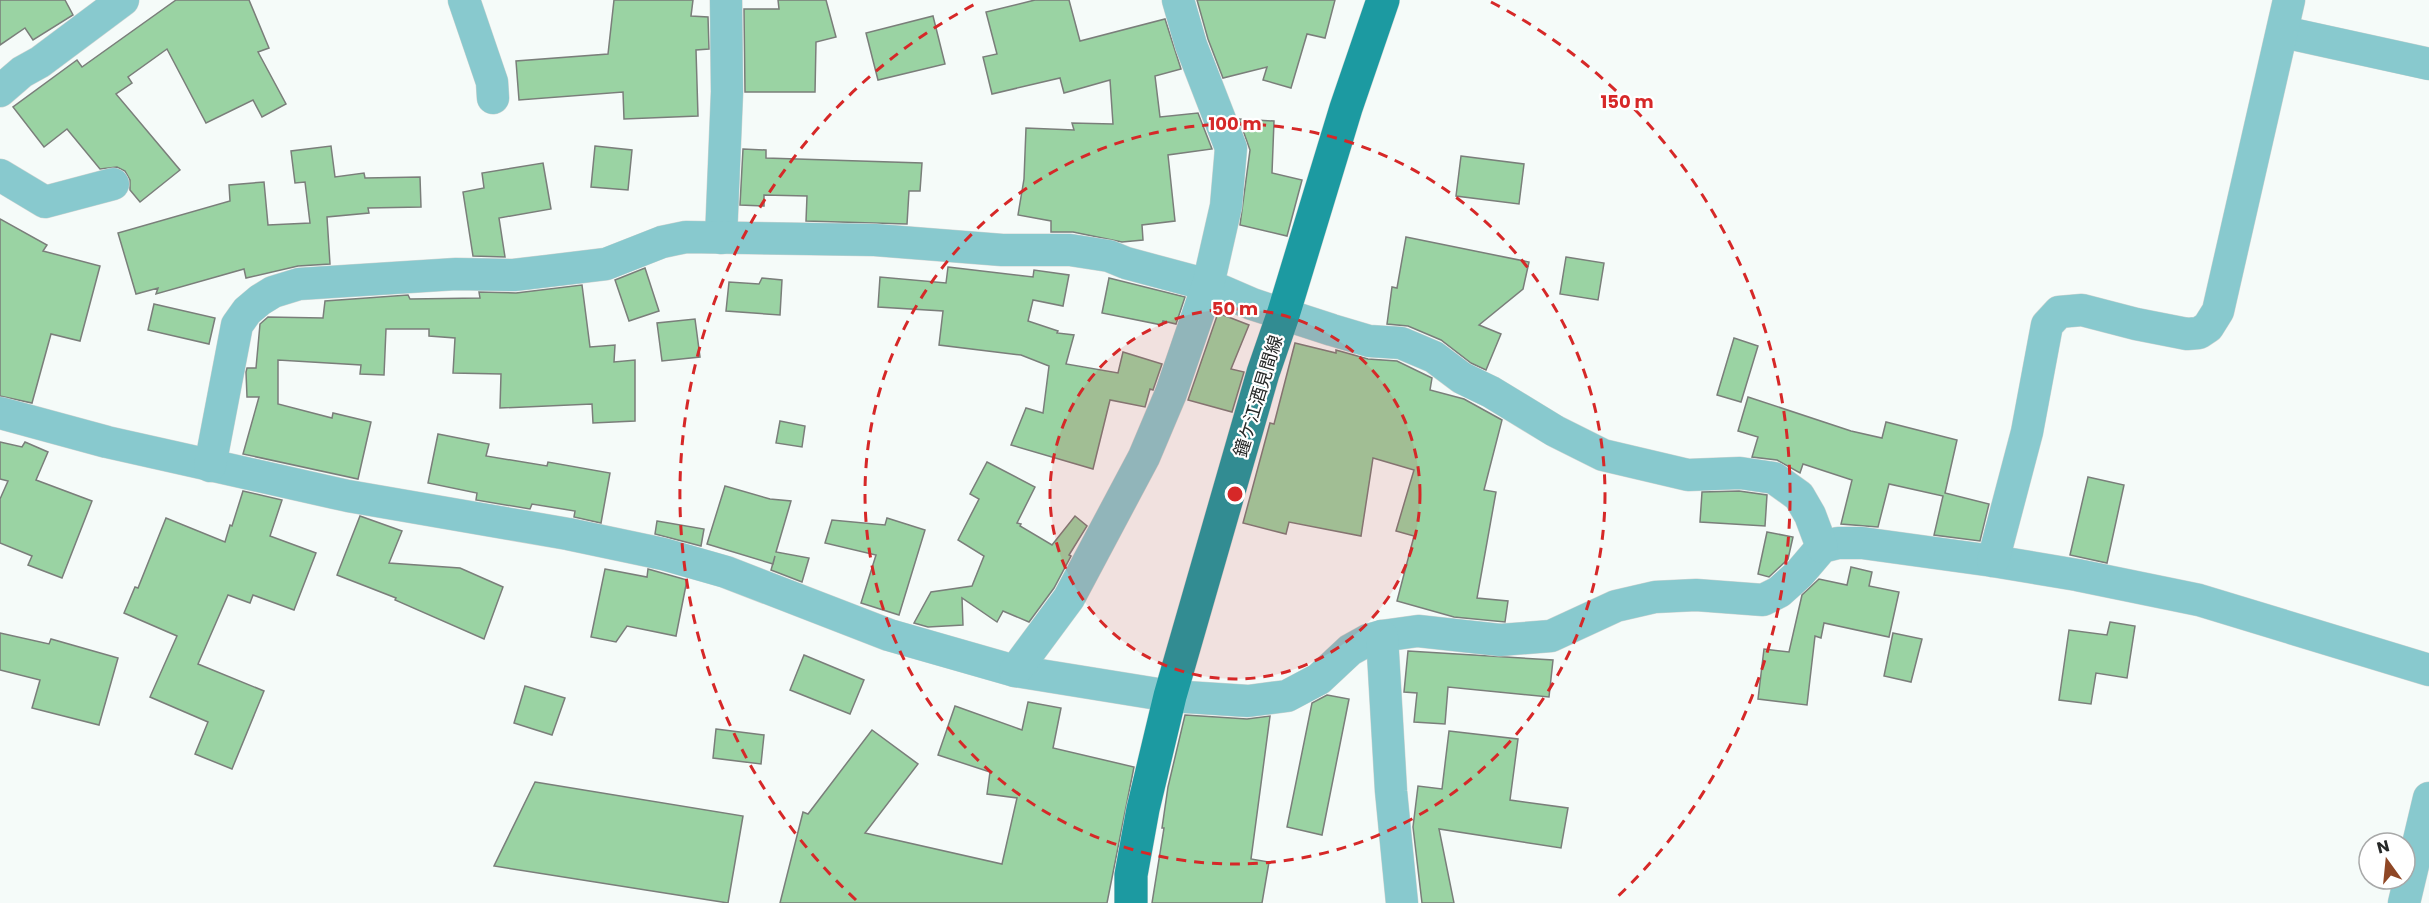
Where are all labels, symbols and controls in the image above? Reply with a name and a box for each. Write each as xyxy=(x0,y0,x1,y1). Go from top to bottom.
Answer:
text: 150 m xyxy=(1600,89,1654,114)
text: 100 m xyxy=(1208,111,1262,136)
text: 50 m xyxy=(1212,296,1258,321)
street label: 鐘ケ江酒見間線 xyxy=(1228,332,1288,460)
centre of rings xyxy=(1225,484,1245,504)
north arrow xyxy=(2357,831,2417,891)
text: N xyxy=(2374,834,2392,860)

